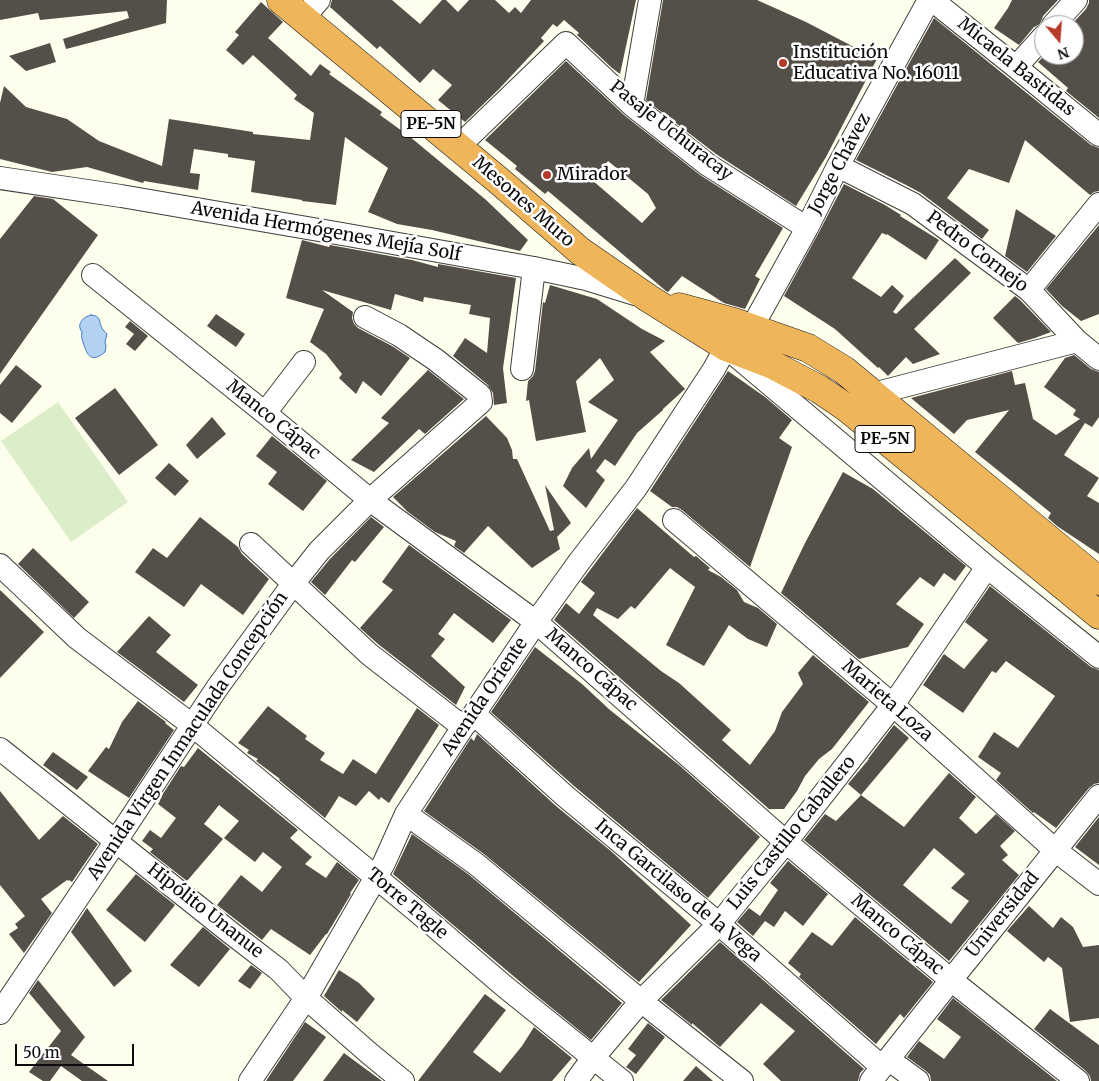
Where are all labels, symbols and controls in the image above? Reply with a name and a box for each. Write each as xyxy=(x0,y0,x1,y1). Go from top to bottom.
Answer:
street label: Micaela Bastidas xyxy=(953,13,1079,121)
north arrow xyxy=(1034,15,1084,65)
place label: Institución Educativa No. 16011 xyxy=(793,42,959,84)
text: N xyxy=(1055,43,1071,64)
marker: Institución Educativa No. 16011 xyxy=(777,57,789,69)
street label: Pasaje Uchuracay xyxy=(605,76,737,186)
road number: PE-5N xyxy=(401,110,461,138)
street label: Jorge Chávez xyxy=(804,110,876,218)
street label: Mesones Muro xyxy=(468,152,578,252)
place label: Mirador xyxy=(557,164,628,186)
marker: Mirador xyxy=(541,169,553,181)
street label: Avenida Hermógenes Mejía Solf xyxy=(189,198,463,266)
street label: Pedro Cornejo xyxy=(922,207,1032,297)
street label: Manco Cápac xyxy=(222,376,324,464)
road number: PE-5N xyxy=(855,426,915,452)
street label: Avenida Virgen Inmaculada Concepción xyxy=(83,588,293,884)
street label: Manco Cápac xyxy=(541,624,641,716)
street label: Avenida Oriente xyxy=(438,634,532,760)
street label: Marieta Loza xyxy=(837,656,937,746)
street label: Luis Castillo Caballero xyxy=(723,752,861,914)
street label: Inca Garcilaso de la Vega xyxy=(590,815,766,967)
street label: Hipólito Unanue xyxy=(143,859,267,963)
street label: Torre Tagle xyxy=(362,864,452,944)
street label: Universidad xyxy=(962,868,1044,962)
street label: Manco Cápac xyxy=(846,890,948,980)
scale bar xyxy=(18,1034,136,1066)
text: 50 m xyxy=(23,1043,60,1062)

